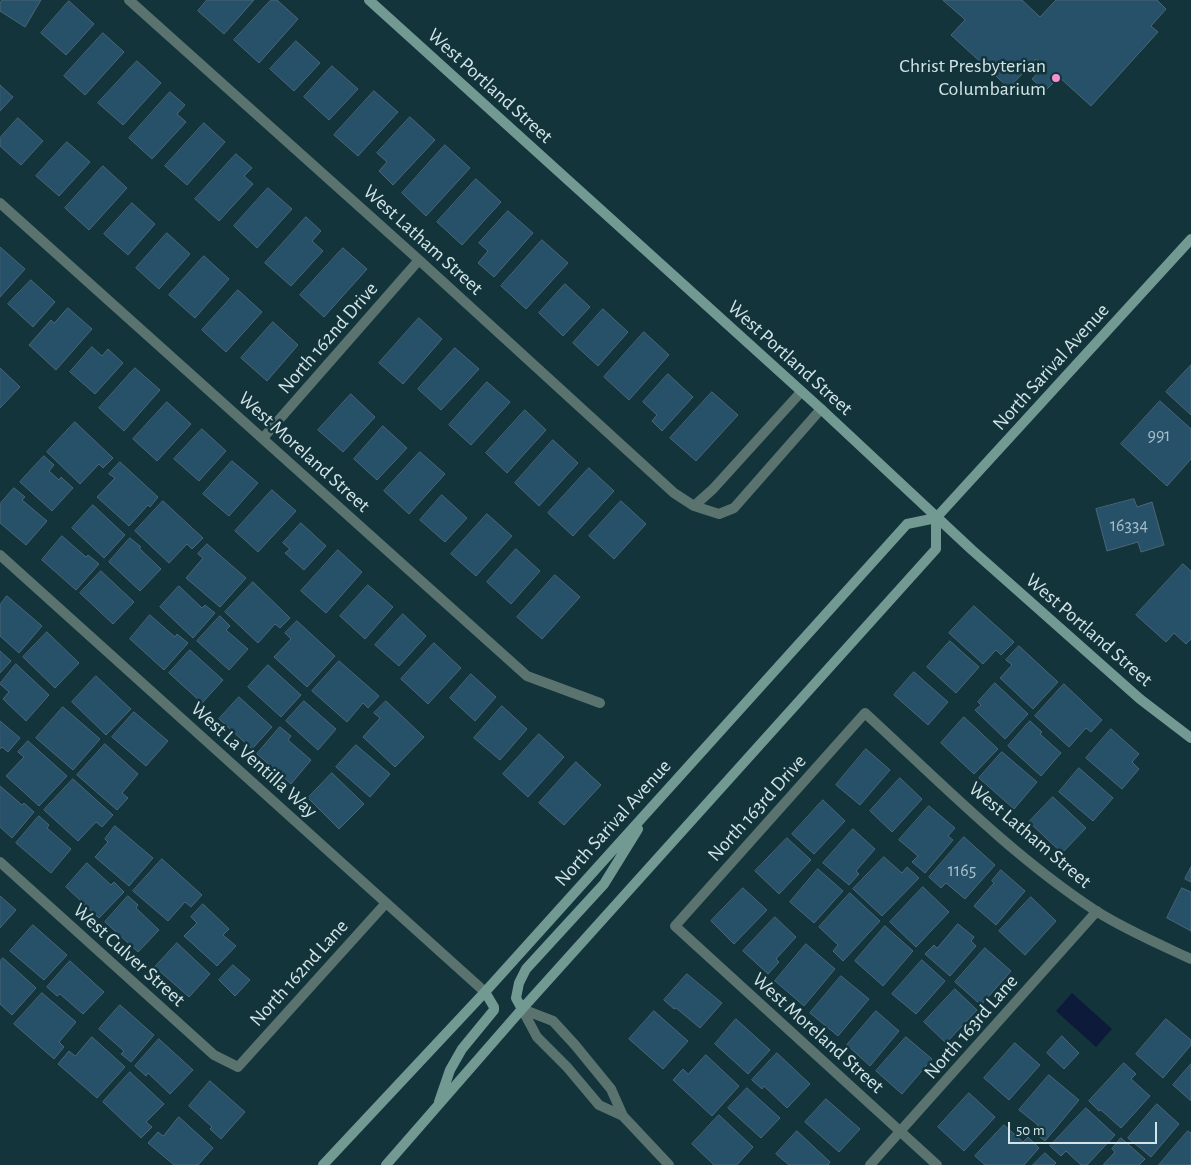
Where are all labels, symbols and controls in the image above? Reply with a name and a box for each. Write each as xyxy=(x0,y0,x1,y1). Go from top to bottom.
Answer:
street label: West Portland Street xyxy=(422,23,558,149)
place label: Christ Presbyterian Columbarium xyxy=(899,54,1046,101)
marker: Christ Presbyterian Columbarium xyxy=(1050,72,1062,84)
street label: West Latham Street xyxy=(358,180,488,300)
street label: North 162nd Drive xyxy=(273,277,383,399)
street label: West Portland Street xyxy=(722,295,858,421)
street label: North Sarival Avenue xyxy=(988,299,1114,435)
street label: West Moreland Street xyxy=(233,387,375,517)
house number: 991 xyxy=(1147,425,1171,447)
house number: 16334 xyxy=(1110,515,1148,537)
street label: West Portland Street xyxy=(1021,568,1157,692)
street label: West La Ventilla Way xyxy=(186,697,322,823)
street label: North 163rd Drive xyxy=(703,750,811,866)
street label: North Sarival Avenue xyxy=(550,755,676,891)
street label: West Latham Street xyxy=(964,777,1096,893)
house number: 1165 xyxy=(948,860,976,882)
street label: West Culver Street xyxy=(68,898,190,1012)
street label: North 162nd Lane xyxy=(245,915,353,1031)
street label: West Moreland Street xyxy=(747,968,889,1098)
street label: North 163rd Lane xyxy=(919,970,1023,1084)
scale bar xyxy=(1011,1112,1160,1144)
text: 50 m xyxy=(1016,1123,1045,1138)

